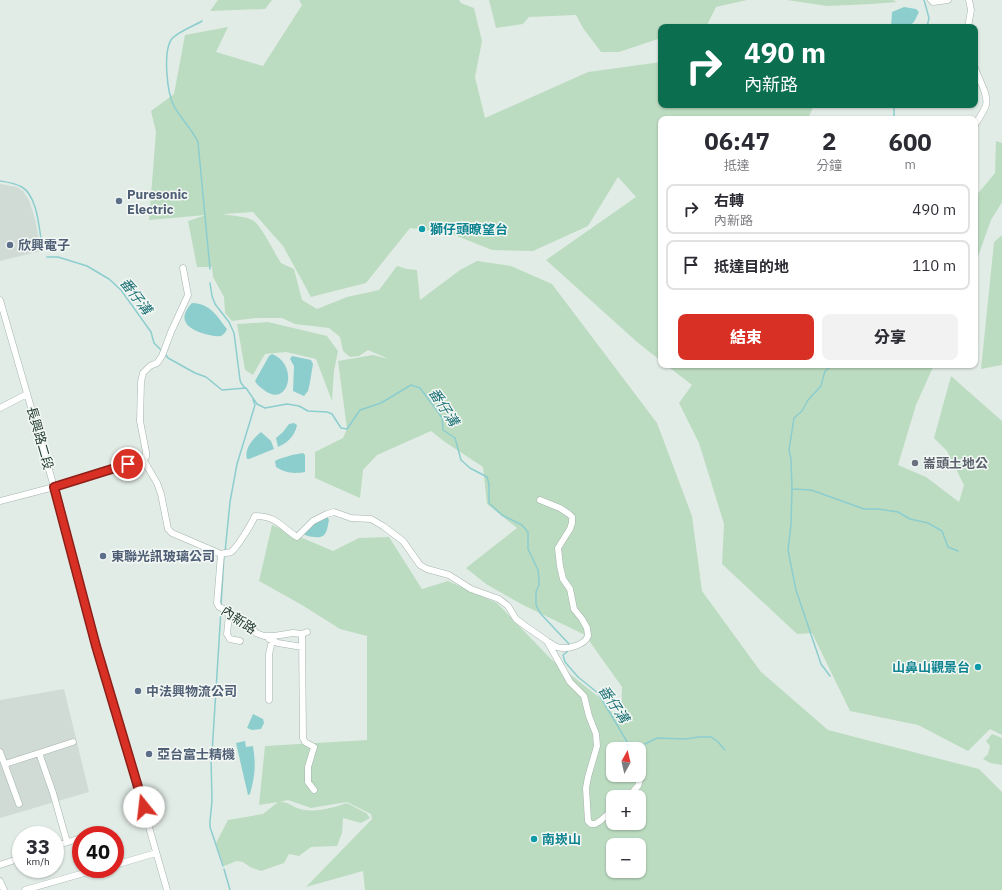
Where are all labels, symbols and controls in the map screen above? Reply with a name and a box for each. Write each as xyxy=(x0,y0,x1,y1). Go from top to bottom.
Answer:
text: 490 m xyxy=(744,34,826,71)
icon: right xyxy=(678,40,730,92)
text: 內新路 xyxy=(744,73,798,96)
text: 06:47 xyxy=(704,125,770,157)
text: 2 xyxy=(822,125,836,157)
text: 600 xyxy=(888,126,932,158)
text: m xyxy=(904,156,916,173)
text: 抵達 xyxy=(724,157,750,174)
text: 分鐘 xyxy=(816,157,842,174)
place label: Puresonic Electric xyxy=(127,186,188,218)
text: 右轉 xyxy=(714,191,744,210)
marker: Puresonic Electric xyxy=(114,196,124,206)
icon: right xyxy=(680,198,702,220)
text: 490 m xyxy=(912,200,956,219)
text: 內新路 xyxy=(714,212,753,229)
place label: 獅仔頭暸望台 xyxy=(430,221,508,238)
marker: 獅仔頭暸望台 xyxy=(417,224,427,234)
place label: 欣興電子 xyxy=(18,237,70,254)
marker: 欣興電子 xyxy=(5,240,15,250)
icon: arrive xyxy=(680,254,702,276)
text: 110 m xyxy=(912,256,956,275)
text: 抵達目的地 xyxy=(714,257,789,276)
water label: 番仔溝 xyxy=(116,274,157,320)
button: 結束 xyxy=(678,314,814,360)
button: 分享 xyxy=(822,314,958,360)
water label: 番仔溝 xyxy=(425,384,464,431)
street label: 長興路二段 xyxy=(23,404,57,472)
pin xyxy=(111,447,145,481)
icon: arrive xyxy=(117,453,139,475)
place label: 崙頭土地公 xyxy=(923,455,988,472)
marker: 崙頭土地公 xyxy=(910,458,920,468)
place label: 東聯光訊玻璃公司 xyxy=(111,548,215,565)
marker: 東聯光訊玻璃公司 xyxy=(98,551,108,561)
street label: 內新路 xyxy=(218,602,260,638)
place label: 山鼻山觀景台 xyxy=(892,659,970,676)
marker: 山鼻山觀景台 xyxy=(973,662,983,672)
water label: 番仔溝 xyxy=(595,682,634,728)
place label: 中法興物流公司 xyxy=(146,683,237,700)
marker: 中法興物流公司 xyxy=(133,686,143,696)
north arrow xyxy=(606,742,646,782)
map controls xyxy=(606,742,646,878)
place label: 亞台富士精機 xyxy=(157,746,235,763)
marker: 亞台富士精機 xyxy=(144,749,154,759)
position arrow xyxy=(123,786,165,828)
button: + xyxy=(606,790,646,830)
speed limit sign: 40 xyxy=(72,826,124,878)
place label: 南崁山 xyxy=(542,831,581,848)
text: 33 xyxy=(26,833,50,860)
marker: 南崁山 xyxy=(529,834,539,844)
button: − xyxy=(606,838,646,878)
text: km/h xyxy=(26,855,50,868)

